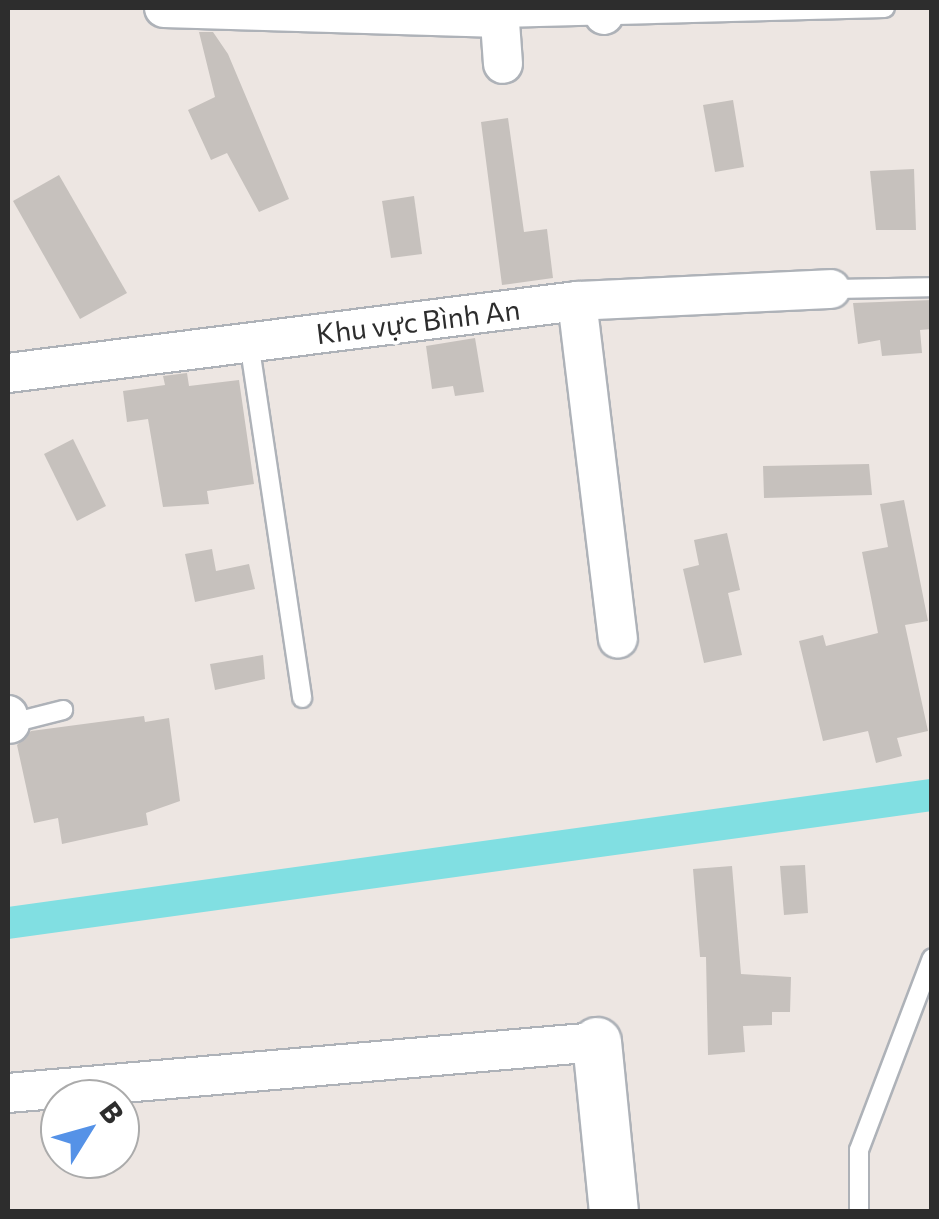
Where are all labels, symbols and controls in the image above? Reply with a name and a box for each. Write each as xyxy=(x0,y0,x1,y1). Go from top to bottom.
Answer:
street label: Khu vực Bình An xyxy=(314,292,522,350)
north arrow xyxy=(40,1079,140,1179)
text: B xyxy=(93,1095,132,1130)

